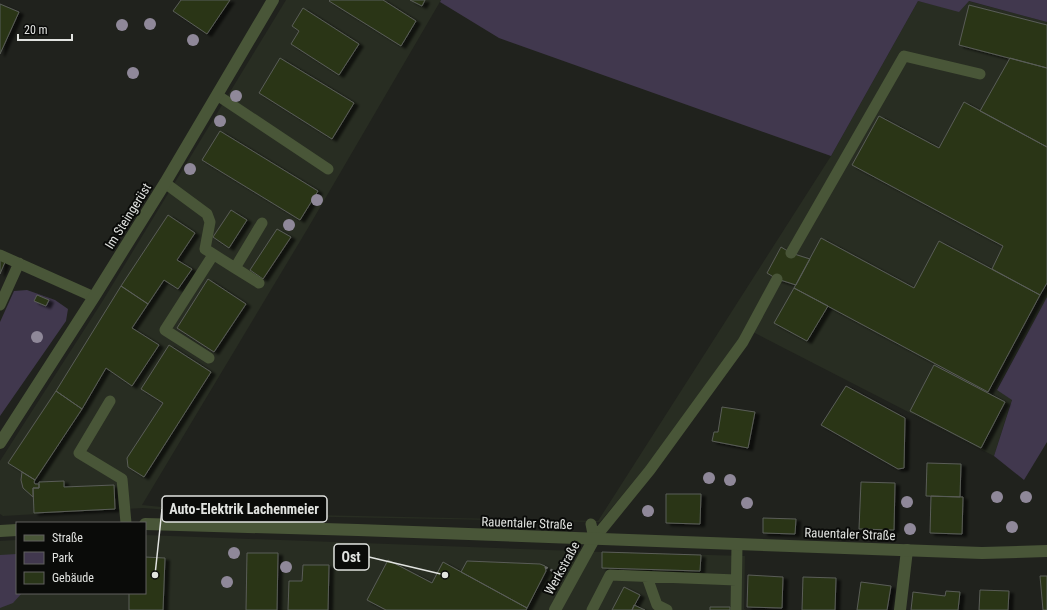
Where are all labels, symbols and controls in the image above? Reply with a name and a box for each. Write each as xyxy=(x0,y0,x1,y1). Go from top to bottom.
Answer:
scale bar xyxy=(18,16,72,42)
text: 20 m xyxy=(24,23,48,37)
street label: Im Steingerüst xyxy=(102,180,154,252)
callout: Auto-Elektrik Lachenmeier xyxy=(162,496,327,522)
text: Auto-Elektrik Lachenmeier xyxy=(169,501,319,517)
street label: Rauentaler Straße xyxy=(481,514,573,532)
legend xyxy=(16,522,146,594)
street label: Rauentaler Straße xyxy=(804,525,896,543)
text: Straße xyxy=(52,531,83,545)
street label: Werkstraße xyxy=(541,539,583,597)
callout: Ost xyxy=(334,544,369,570)
text: Ost xyxy=(341,549,361,565)
text: Park xyxy=(52,551,74,565)
text: Gebäude xyxy=(52,571,94,585)

